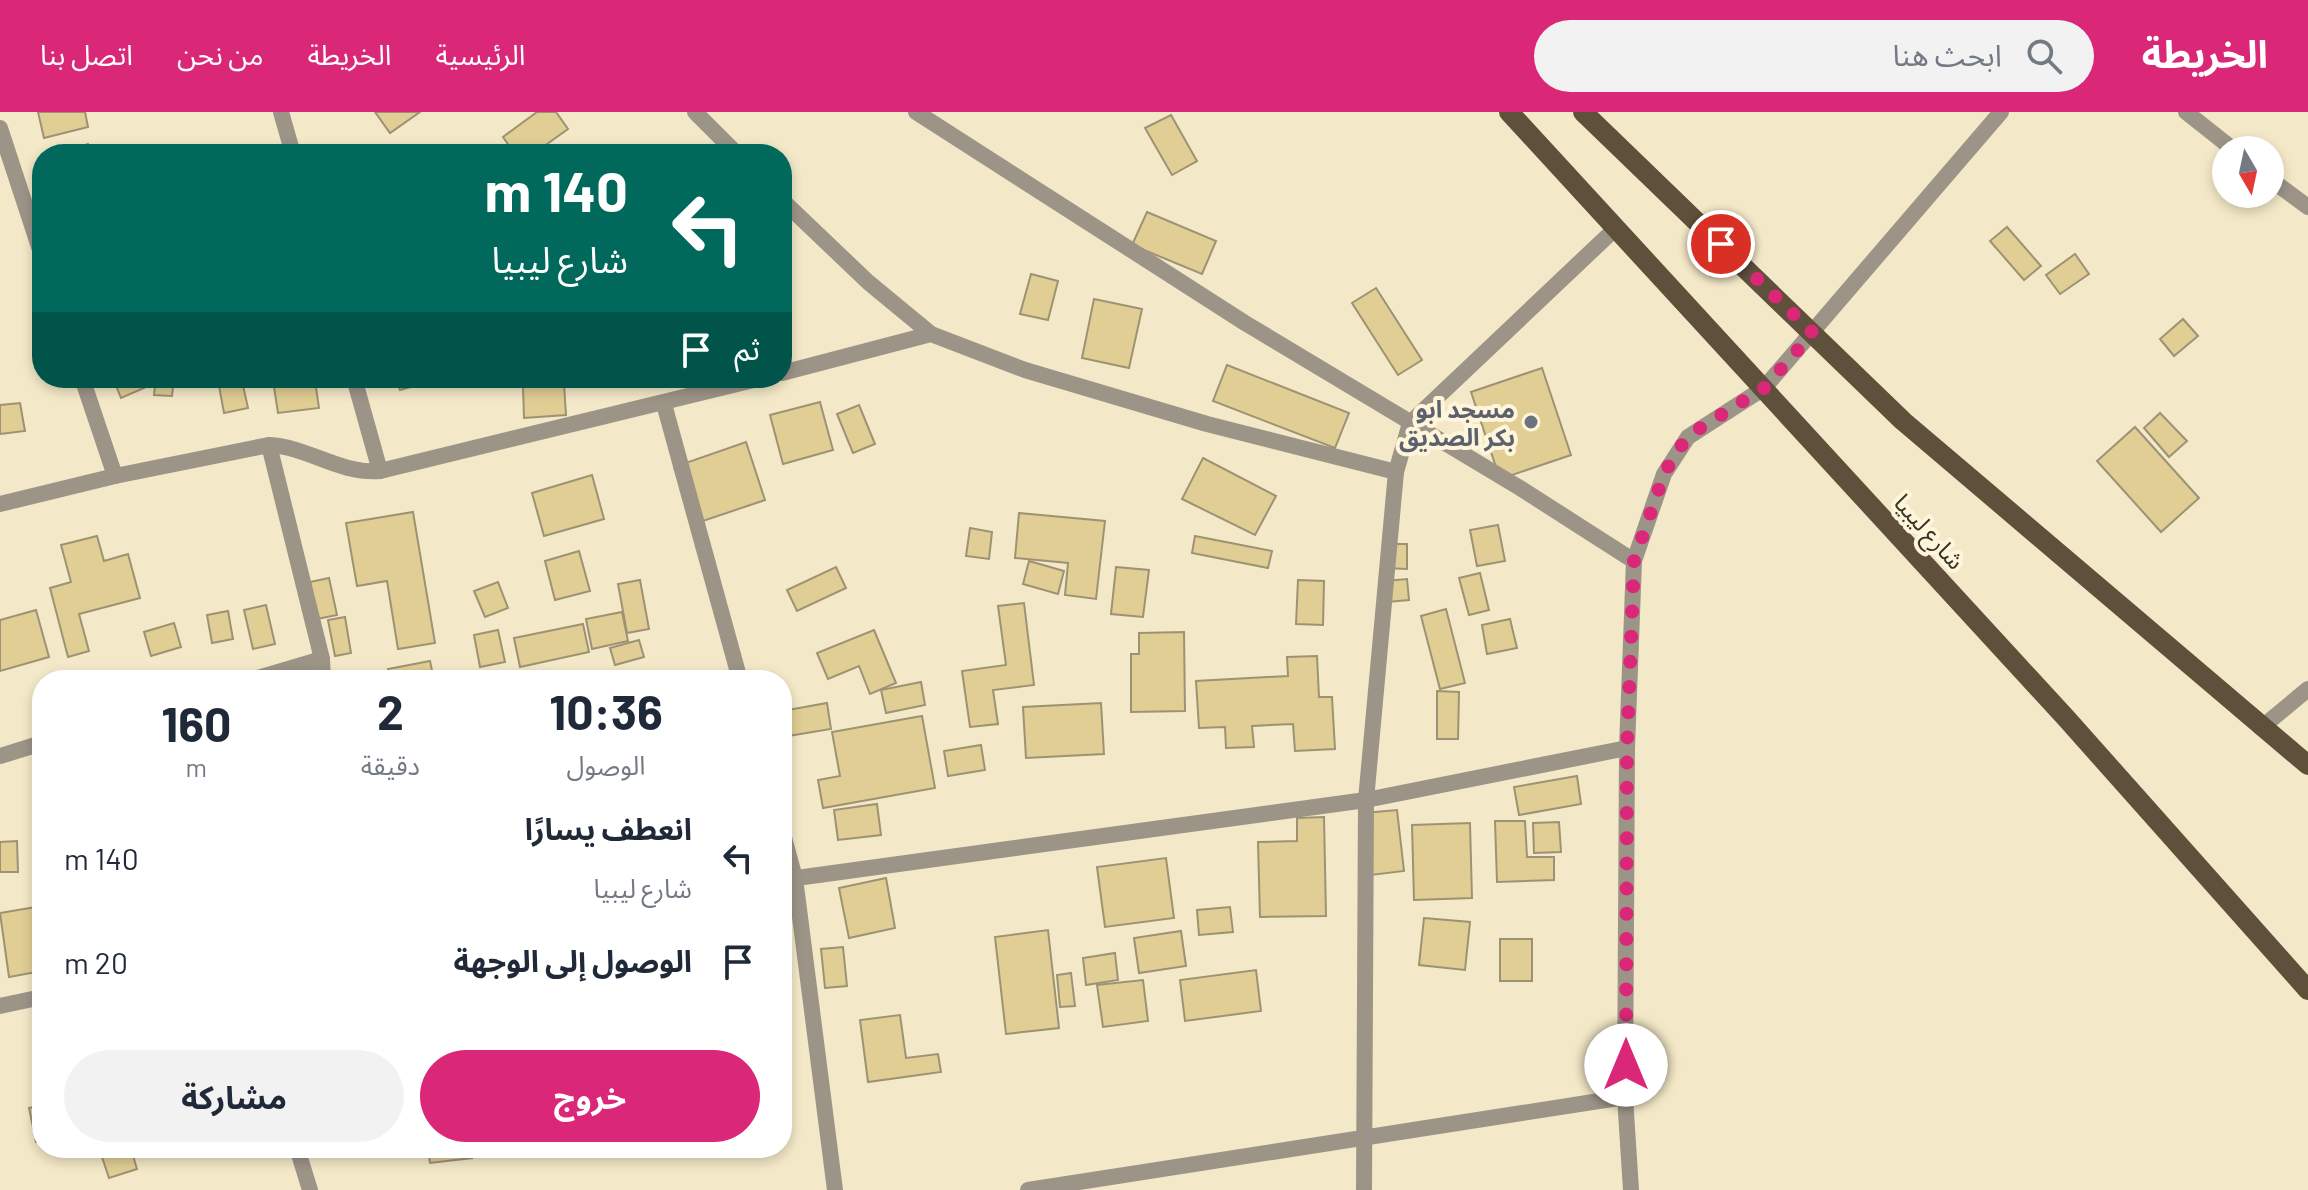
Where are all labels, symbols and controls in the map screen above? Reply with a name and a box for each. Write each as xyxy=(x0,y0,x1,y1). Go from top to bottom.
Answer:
search box xyxy=(1534,20,2094,92)
text: الخريطة xyxy=(2142,30,2268,76)
icon: search xyxy=(2022,34,2066,78)
text: ابحث هنا xyxy=(1892,36,2002,72)
text: اتصل بنا xyxy=(40,37,133,71)
text: من نحن xyxy=(177,37,264,71)
text: الخريطة xyxy=(308,37,391,71)
text: الرئيسية xyxy=(435,37,525,71)
north arrow xyxy=(2212,136,2284,208)
map controls xyxy=(2212,136,2284,208)
text: 140 m xyxy=(484,156,628,223)
icon: left xyxy=(656,176,760,280)
pin xyxy=(1687,210,1755,278)
icon: arrive xyxy=(1699,222,1743,266)
text: شارع ليبيا xyxy=(492,237,628,280)
icon: arrive xyxy=(674,328,718,372)
text: ثم xyxy=(734,330,760,366)
place label: مسجد ابو بكر الصديق xyxy=(1399,394,1515,453)
marker: مسجد ابو بكر الصديق xyxy=(1522,413,1540,431)
street label: شارع ليبيا xyxy=(1886,488,1971,577)
text: 2 xyxy=(377,682,404,740)
text: 10:36 xyxy=(549,682,663,740)
text: 160 xyxy=(161,694,231,752)
text: دقيقة xyxy=(361,749,420,780)
text: الوصول xyxy=(566,749,645,780)
text: m xyxy=(186,751,207,782)
text: انعطف يسارًا xyxy=(525,810,692,846)
icon: left xyxy=(716,836,760,880)
text: 140 m xyxy=(64,840,139,876)
text: شارع ليبيا xyxy=(593,872,692,903)
icon: arrive xyxy=(716,940,760,984)
text: الوصول إلى الوجهة xyxy=(453,942,692,978)
text: 20 m xyxy=(64,944,128,980)
position arrow xyxy=(1584,1023,1668,1107)
button: مشاركة xyxy=(64,1050,404,1142)
button: خروج xyxy=(420,1050,760,1142)

